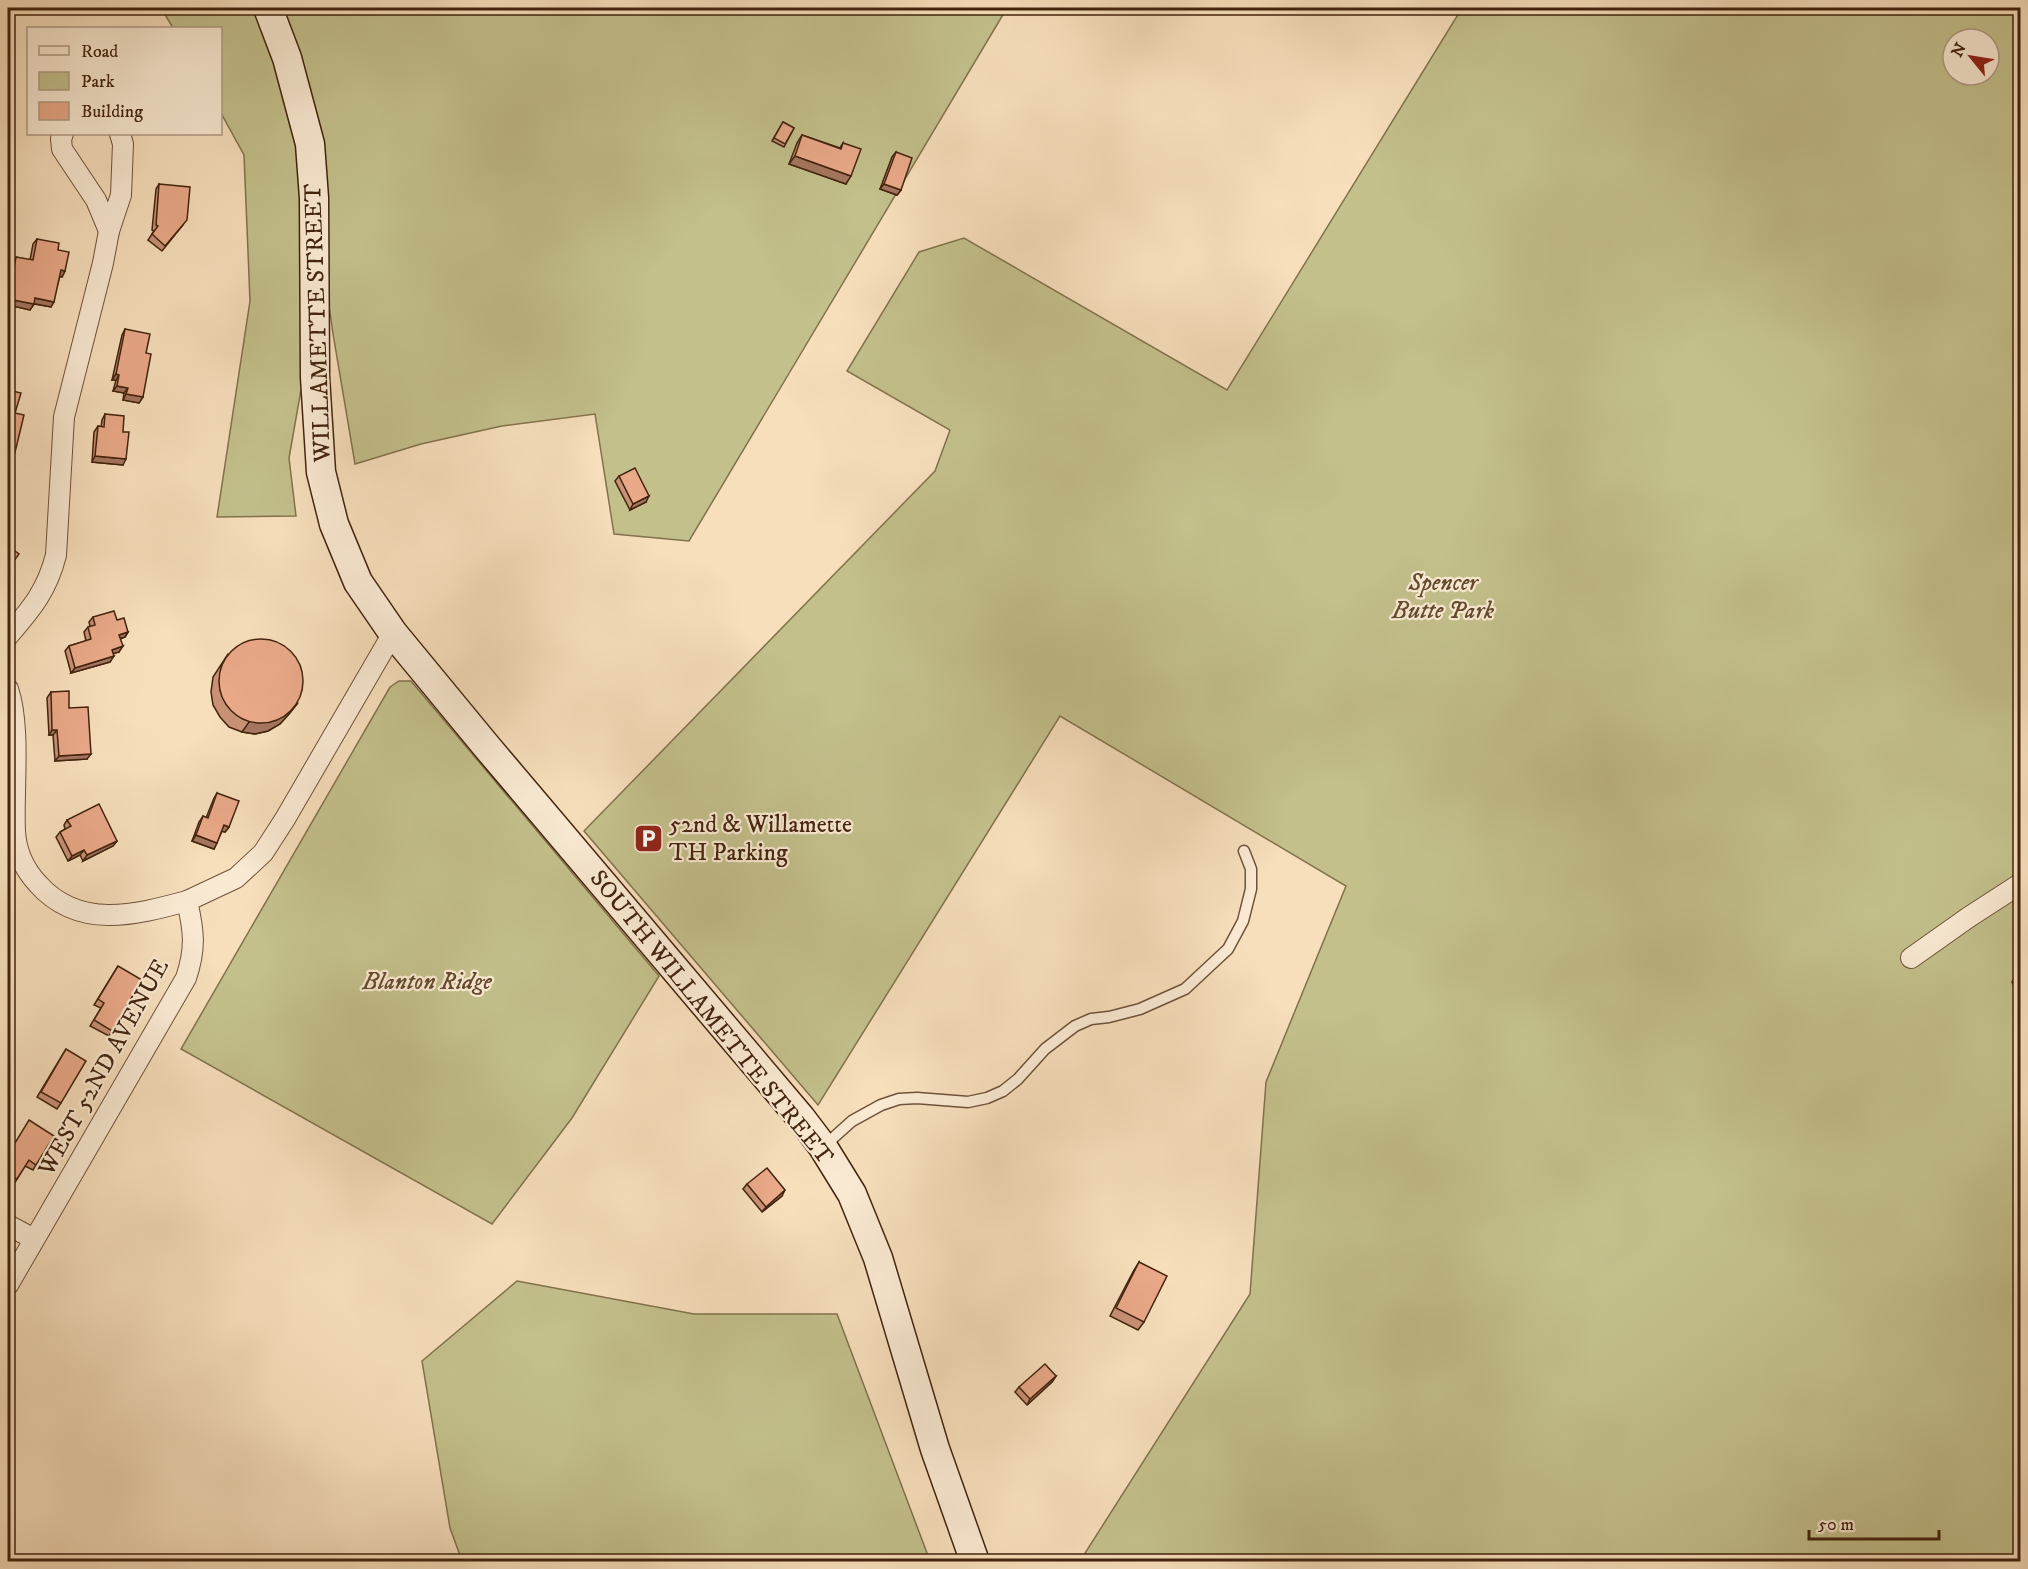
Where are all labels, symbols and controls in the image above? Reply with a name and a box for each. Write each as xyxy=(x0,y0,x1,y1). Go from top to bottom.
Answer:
legend xyxy=(27,27,222,135)
north arrow xyxy=(1941,27,2001,87)
text: N xyxy=(1947,39,1971,61)
text: Road xyxy=(81,41,118,63)
text: Park xyxy=(81,71,115,93)
text: Building xyxy=(81,101,143,123)
street label: WILLAMETTE STREET xyxy=(298,183,338,464)
park label: Spencer Butte Park xyxy=(1391,568,1494,626)
place label: 52nd & Willamette TH Parking xyxy=(669,810,852,868)
parking icon: 52nd & Willamette TH Parking xyxy=(632,822,664,854)
street label: SOUTH WILLAMETTE STREET xyxy=(583,864,839,1171)
street label: WEST 52ND AVENUE xyxy=(31,954,176,1182)
park label: Blanton Ridge xyxy=(361,967,492,997)
scale bar xyxy=(1809,1503,1940,1541)
text: 50 m xyxy=(1818,1514,1854,1536)

